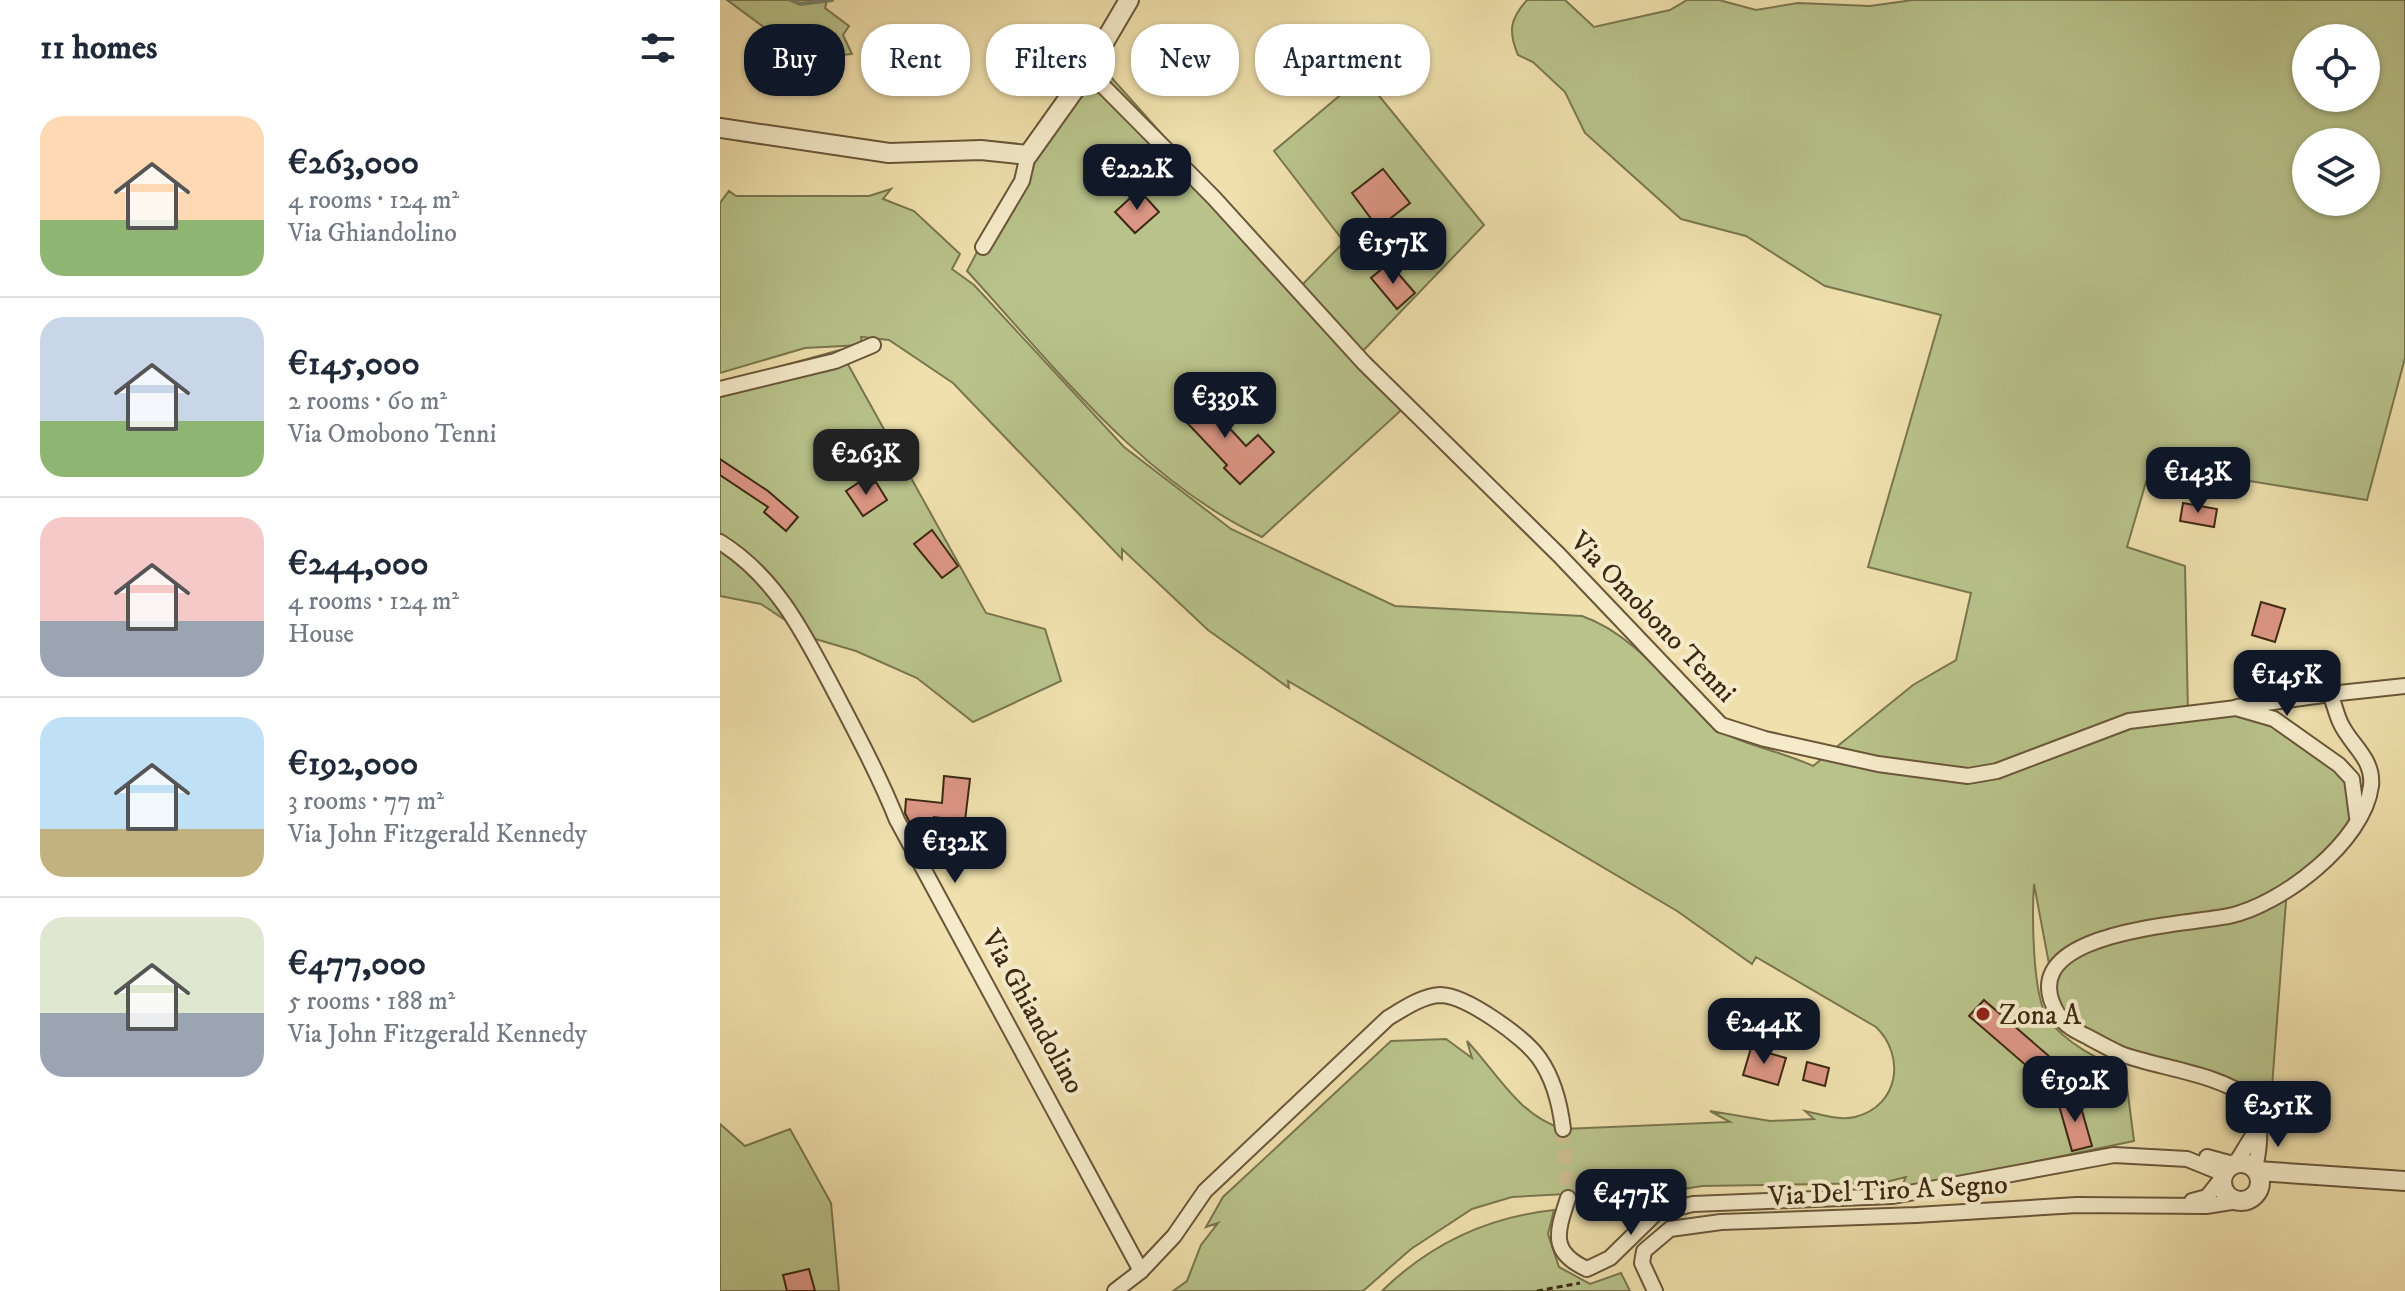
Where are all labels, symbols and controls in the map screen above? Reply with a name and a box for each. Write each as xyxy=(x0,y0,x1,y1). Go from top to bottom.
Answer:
chip: Buy xyxy=(744,24,845,96)
chip: Rent xyxy=(861,24,970,96)
chip: Filters xyxy=(986,24,1115,96)
chip: New xyxy=(1131,24,1239,96)
chip: Apartment xyxy=(1255,24,1430,96)
map controls xyxy=(2292,24,2380,216)
button: locate xyxy=(2292,24,2380,112)
icon: filters xyxy=(636,26,680,70)
text: 11 homes xyxy=(40,27,157,69)
button: layers xyxy=(2292,128,2380,216)
text: €263,000 xyxy=(288,142,419,184)
pin: €222K xyxy=(1081,144,1193,212)
icon: home xyxy=(104,148,200,244)
text: €222K xyxy=(1101,153,1173,186)
text: 4 rooms · 124 m² xyxy=(288,184,459,217)
text: Via Ghiandolino xyxy=(288,217,457,250)
pin: €157K xyxy=(1337,218,1449,286)
text: €157K xyxy=(1358,227,1428,260)
text: €145,000 xyxy=(288,343,420,385)
icon: home xyxy=(104,349,200,445)
pin: €339K xyxy=(1169,372,1281,440)
text: €339K xyxy=(1192,381,1258,414)
text: 2 rooms · 60 m² xyxy=(288,385,447,418)
text: Via Omobono Tenni xyxy=(288,418,496,451)
pin: €263K xyxy=(810,429,922,497)
text: €263K xyxy=(831,438,901,471)
pin: €143K xyxy=(2142,447,2254,515)
text: €143K xyxy=(2164,456,2232,489)
street label: Via Omobono Tenni xyxy=(1562,523,1743,710)
text: €244,000 xyxy=(288,543,429,585)
icon: home xyxy=(104,549,200,645)
text: 4 rooms · 124 m² xyxy=(288,585,459,618)
text: House xyxy=(288,618,354,651)
pin: €145K xyxy=(2231,650,2343,718)
text: €145K xyxy=(2252,659,2322,692)
text: €192,000 xyxy=(288,743,418,785)
icon: home xyxy=(104,749,200,845)
text: 3 rooms · 77 m² xyxy=(288,785,444,818)
pin: €132K xyxy=(899,817,1011,885)
text: Via John Fitzgerald Kennedy xyxy=(288,818,587,851)
text: €132K xyxy=(922,826,988,859)
street label: Via Ghiandolino xyxy=(973,923,1092,1100)
text: €477,000 xyxy=(288,943,426,985)
icon: home xyxy=(104,949,200,1045)
text: 5 rooms · 188 m² xyxy=(288,985,455,1018)
pin: €244K xyxy=(1708,998,1820,1066)
place label: Zona A xyxy=(1999,998,2082,1033)
marker: Zona A xyxy=(1974,1005,1992,1023)
text: €244K xyxy=(1726,1007,1802,1040)
text: Via John Fitzgerald Kennedy xyxy=(288,1018,587,1051)
pin: €192K xyxy=(2019,1056,2131,1124)
text: €192K xyxy=(2041,1065,2109,1098)
pin: €251K xyxy=(2222,1081,2334,1149)
text: €251K xyxy=(2244,1090,2312,1123)
street label: Via Del Tiro A Segno xyxy=(1766,1167,2009,1214)
pin: €477K xyxy=(1575,1169,1687,1237)
text: €477K xyxy=(1593,1178,1669,1211)

